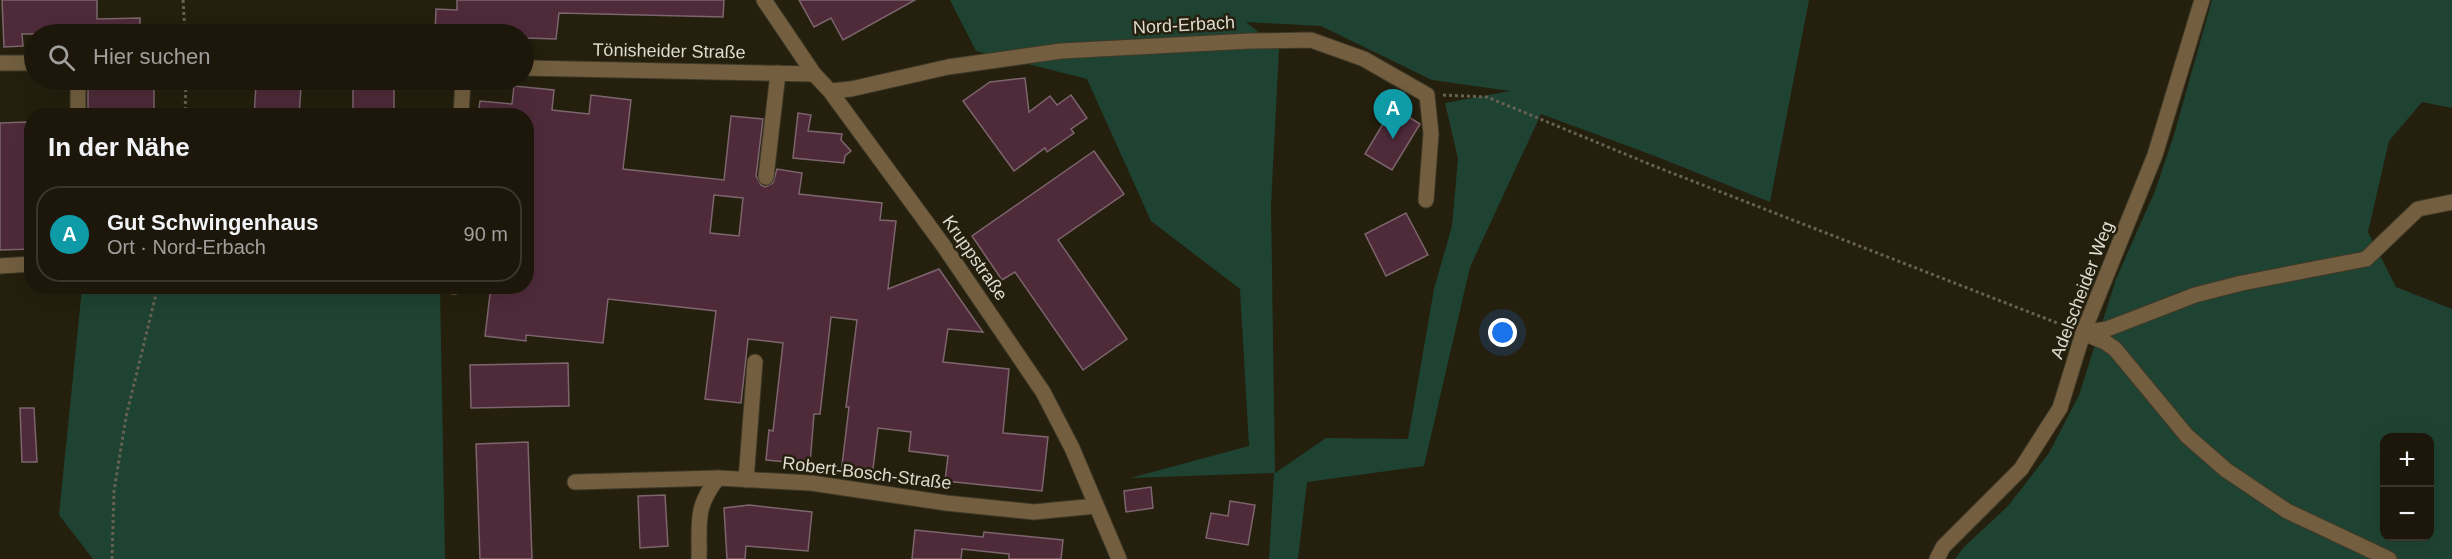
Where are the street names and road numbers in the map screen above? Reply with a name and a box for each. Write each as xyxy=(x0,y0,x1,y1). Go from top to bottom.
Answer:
street label: Nord-Erbach xyxy=(1133,12,1235,38)
street label: Tönisheider Straße xyxy=(592,40,746,62)
street label: Kruppstraße xyxy=(938,212,1012,304)
street label: Adelscheider Weg xyxy=(2047,218,2117,362)
street label: Robert-Bosch-Straße xyxy=(781,453,953,493)

